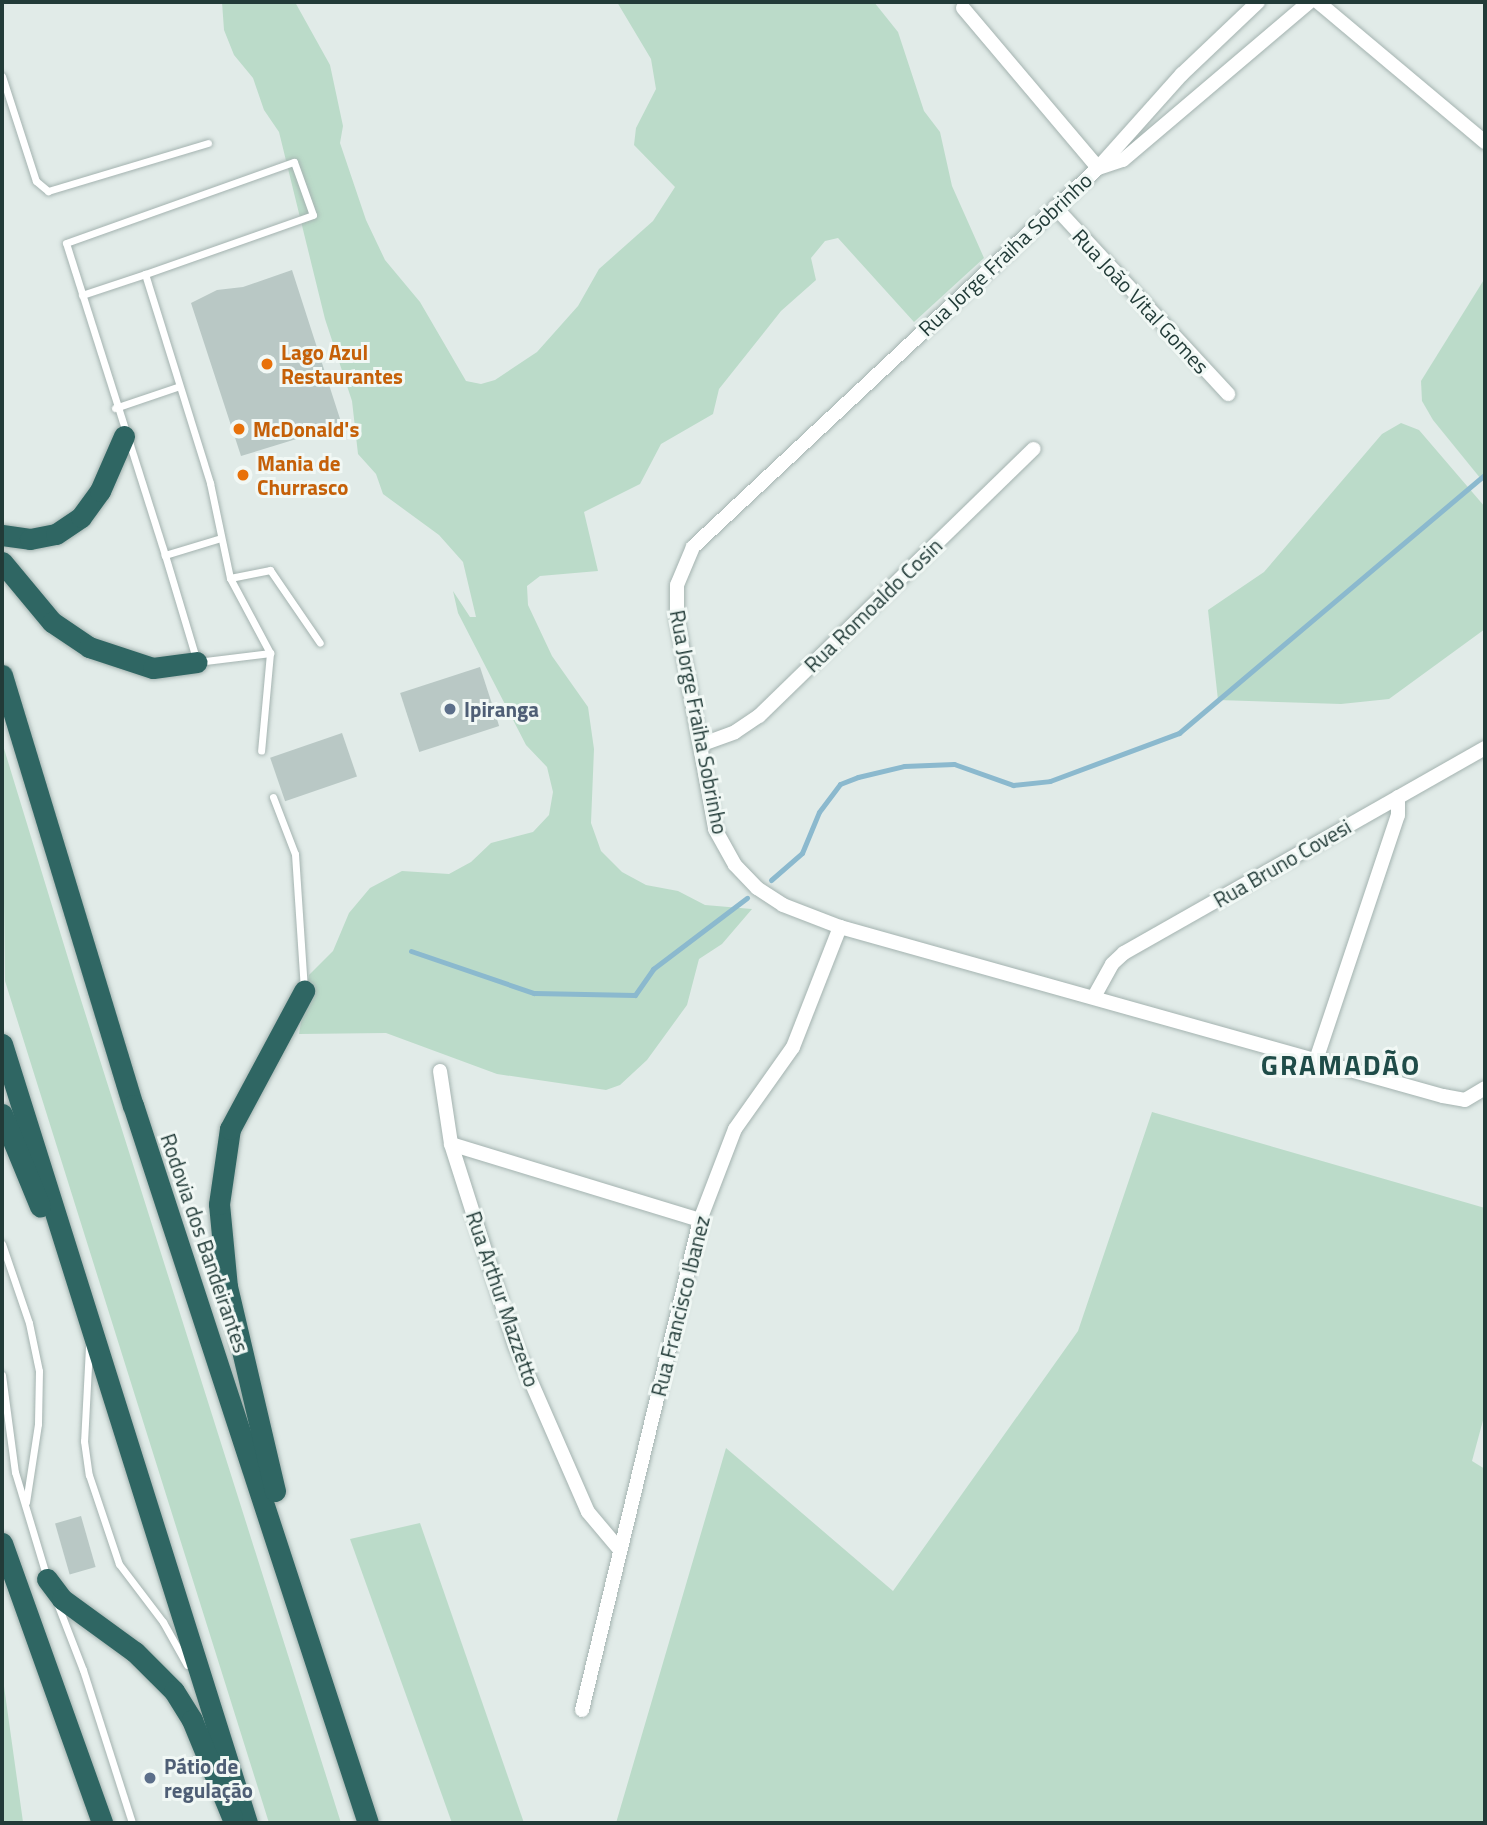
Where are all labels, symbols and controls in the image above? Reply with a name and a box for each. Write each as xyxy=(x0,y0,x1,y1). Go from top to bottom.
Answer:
street label: Rua Jorge Fraiha Sobrinho xyxy=(913,167,1097,341)
street label: Rua João Vital Gomes xyxy=(1067,223,1215,379)
place label: Lago Azul Restaurantes xyxy=(281,339,403,389)
marker: Lago Azul Restaurantes xyxy=(259,356,275,372)
place label: McDonald's xyxy=(253,416,359,442)
marker: McDonald's xyxy=(231,421,247,437)
place label: Mania de Churrasco xyxy=(257,450,348,500)
marker: Mania de Churrasco xyxy=(235,467,251,483)
street label: Rua Romoaldo Cosin xyxy=(799,533,947,677)
street label: Rua Jorge Fraiha Sobrinho xyxy=(665,608,733,836)
place label: Ipiranga xyxy=(464,696,539,722)
marker: Ipiranga xyxy=(442,701,458,717)
street label: Rua Bruno Covesi xyxy=(1209,813,1355,913)
district label: GRAMADÃO xyxy=(1262,1048,1420,1082)
street label: Rodovia dos Bandeirantes xyxy=(156,1130,254,1356)
street label: Rua Arthur Mazzetto xyxy=(461,1208,545,1390)
street label: Rua Francisco Ibanez xyxy=(645,1213,715,1399)
place label: Pátio de regulação xyxy=(164,1753,253,1803)
marker: Pátio de regulação xyxy=(142,1770,158,1786)

